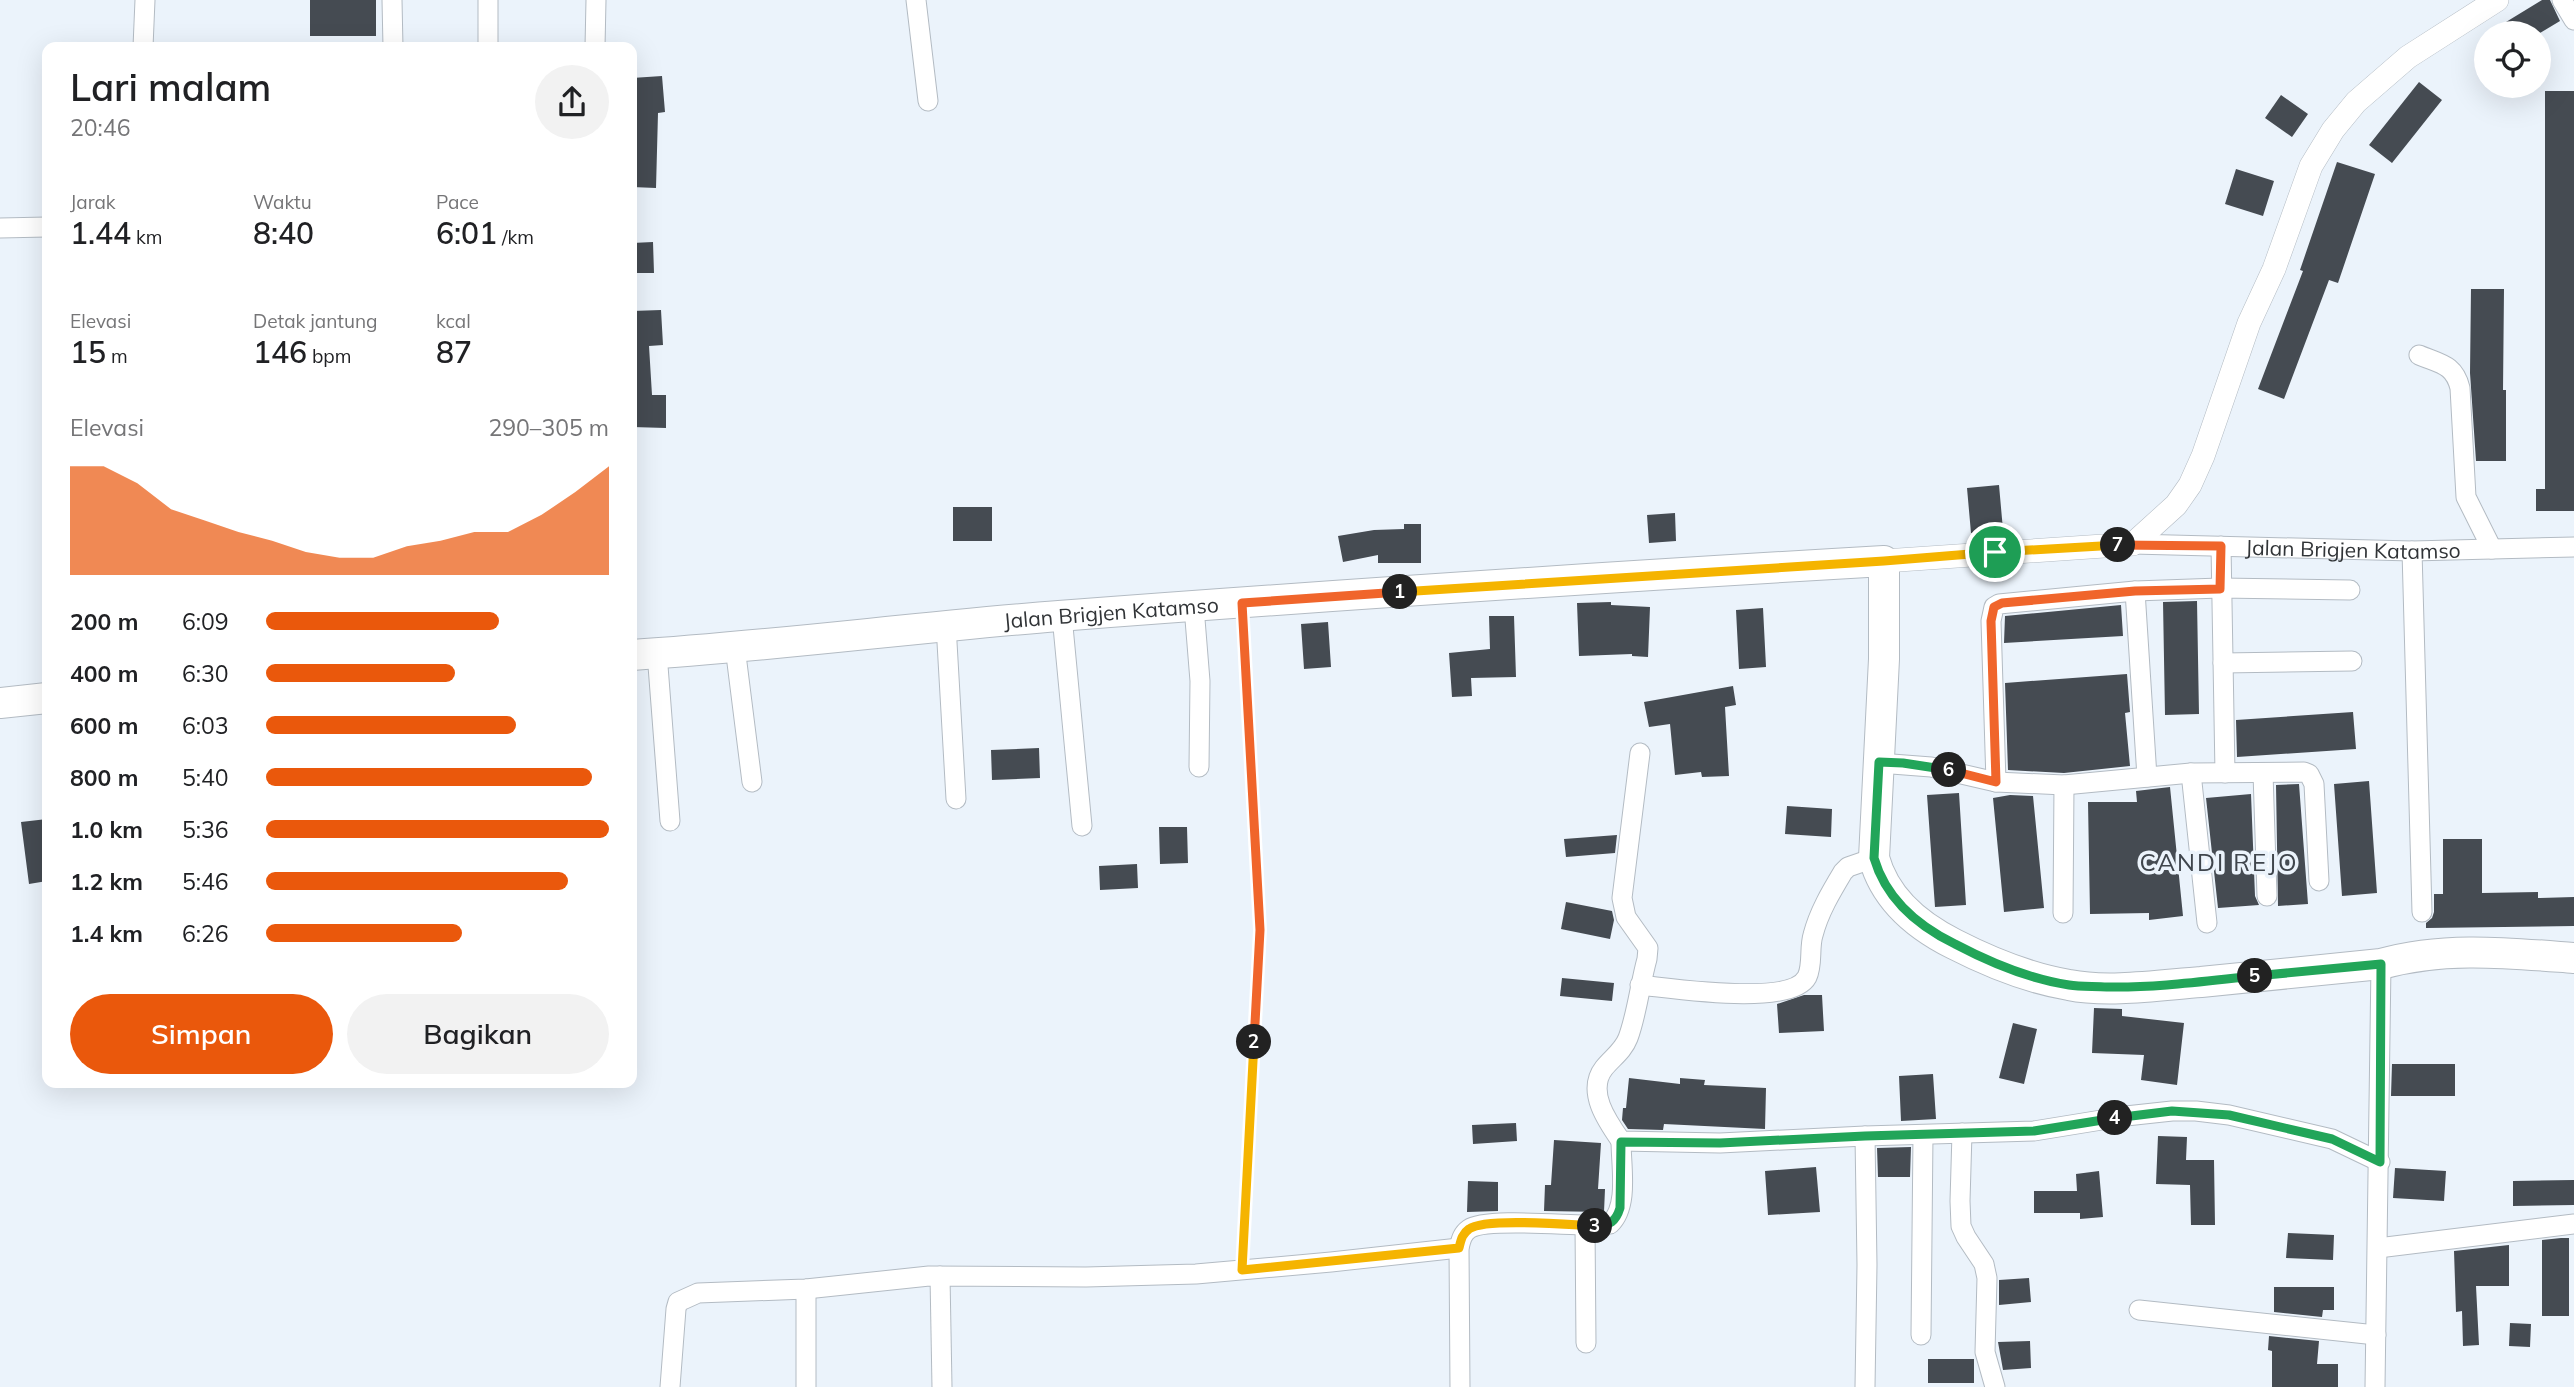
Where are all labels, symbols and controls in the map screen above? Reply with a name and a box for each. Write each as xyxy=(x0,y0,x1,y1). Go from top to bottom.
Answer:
map controls xyxy=(2474,21,2551,98)
button: locate xyxy=(2474,21,2551,98)
text: Lari malam xyxy=(70,63,271,111)
button: share xyxy=(535,65,609,139)
text: 20:46 xyxy=(70,113,130,142)
text: Jarak xyxy=(70,190,116,214)
text: Waktu xyxy=(253,190,312,214)
text: Pace xyxy=(436,190,479,214)
text: 1.44 xyxy=(70,214,131,252)
text: 8:40 xyxy=(253,214,314,252)
text: 6:01 xyxy=(436,214,497,252)
text: km xyxy=(131,225,163,249)
text: /km xyxy=(497,225,534,249)
text: Elevasi xyxy=(70,309,131,333)
text: Detak jantung xyxy=(253,309,378,333)
text: kcal xyxy=(436,309,471,333)
text: 15 xyxy=(70,333,106,371)
text: 146 xyxy=(253,333,307,371)
text: 87 xyxy=(436,333,472,371)
text: m xyxy=(106,344,128,368)
text: bpm xyxy=(307,344,351,368)
text: Elevasi xyxy=(70,413,144,442)
text: 290–305 m xyxy=(488,413,609,442)
pin xyxy=(1965,522,2025,582)
pin: 7 xyxy=(2100,528,2136,562)
text: 7 xyxy=(2112,532,2123,556)
icon: arrive xyxy=(1976,533,2014,571)
street label: Jalan Brigjen Katamso xyxy=(2245,534,2461,564)
pin: 1 xyxy=(1382,574,1418,610)
text: 1 xyxy=(1394,579,1405,603)
street label: Jalan Brigjen Katamso xyxy=(1002,591,1219,634)
text: 200 m xyxy=(70,607,138,636)
text: 6:09 xyxy=(182,607,229,636)
text: 400 m xyxy=(70,659,138,688)
text: 6:30 xyxy=(182,659,229,688)
text: 600 m xyxy=(70,711,138,740)
text: 6:03 xyxy=(182,711,229,740)
pin: 6 xyxy=(1932,752,1966,788)
text: 6 xyxy=(1943,757,1954,781)
text: 800 m xyxy=(70,763,138,792)
text: 5:40 xyxy=(182,763,229,792)
text: 1.0 km xyxy=(70,815,143,844)
text: 5:36 xyxy=(182,815,229,844)
district label: CANDI REJO xyxy=(2139,847,2299,877)
text: 1.2 km xyxy=(70,867,143,896)
text: 5:46 xyxy=(182,867,229,896)
text: 1.4 km xyxy=(70,919,143,948)
text: 6:26 xyxy=(182,919,229,948)
pin: 5 xyxy=(2238,958,2272,993)
text: 5 xyxy=(2249,963,2260,987)
button: Simpan xyxy=(70,994,333,1074)
button: Bagikan xyxy=(347,994,609,1074)
pin: 2 xyxy=(1236,1024,1272,1060)
text: 2 xyxy=(1248,1029,1259,1053)
pin: 4 xyxy=(2098,1100,2132,1136)
text: 4 xyxy=(2109,1105,2120,1129)
pin: 3 xyxy=(1578,1208,1612,1244)
text: 3 xyxy=(1589,1213,1600,1237)

